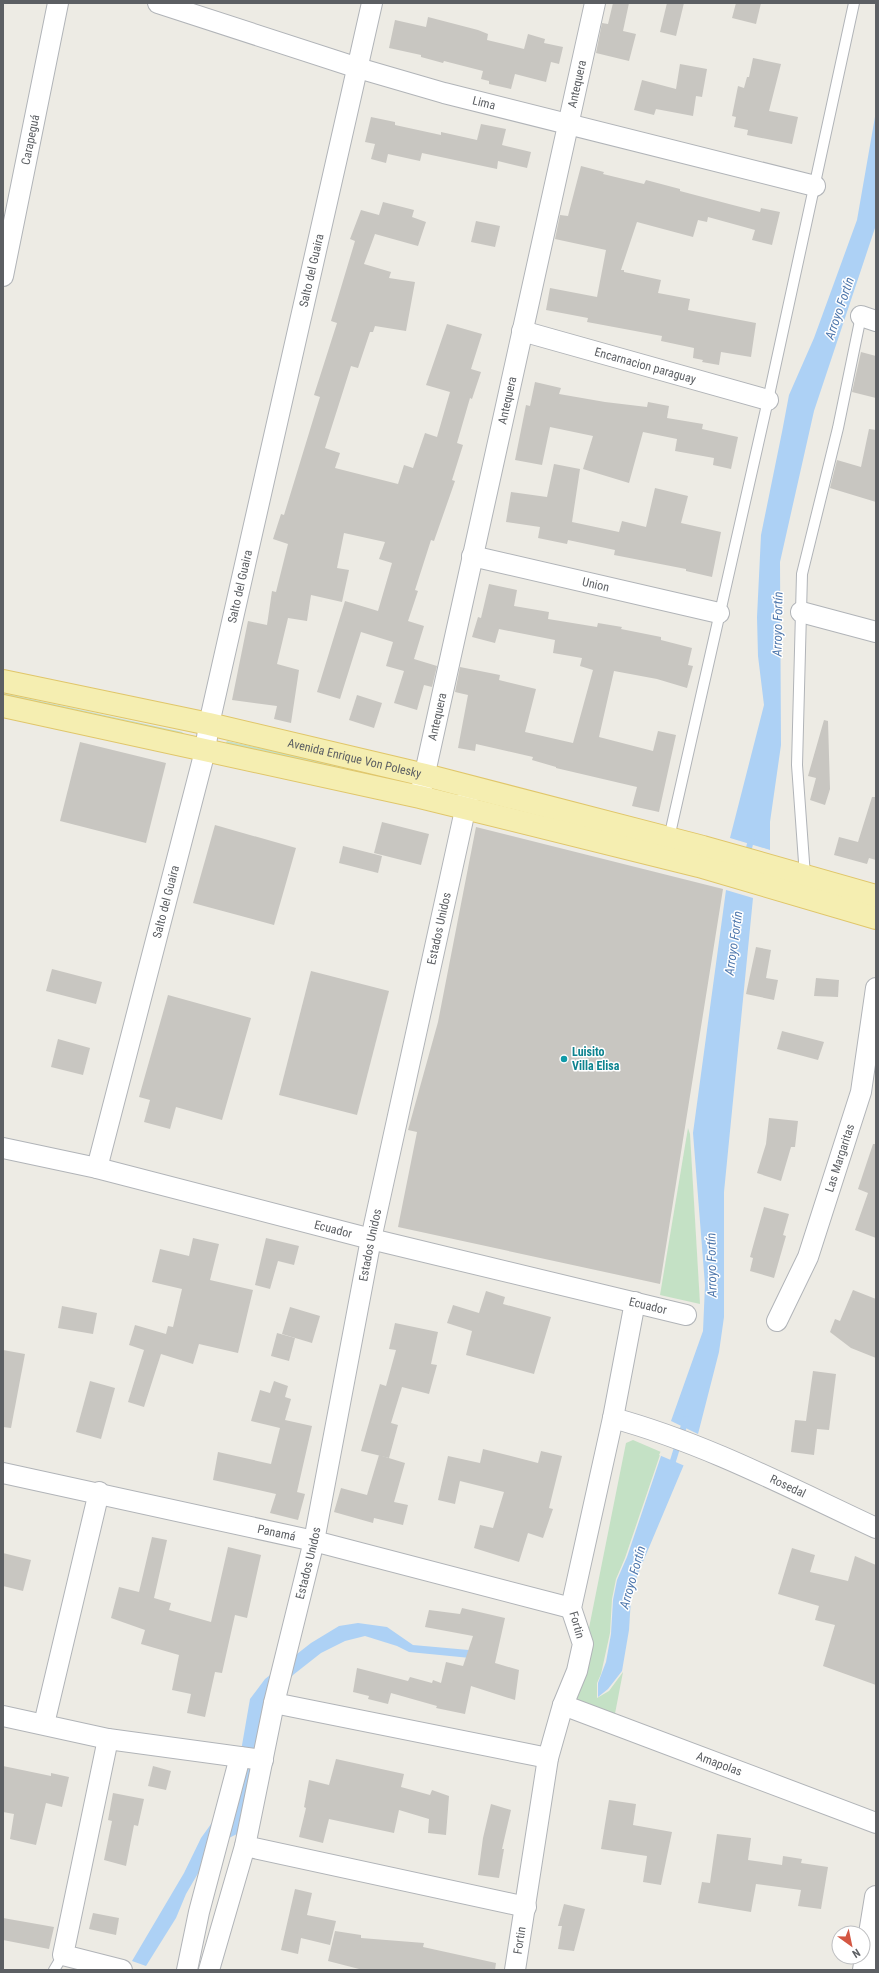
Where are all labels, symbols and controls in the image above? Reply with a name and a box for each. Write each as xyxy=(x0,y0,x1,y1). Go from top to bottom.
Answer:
street label: Antequera xyxy=(565,59,589,109)
street label: Lima xyxy=(471,93,497,113)
street label: Carapeguá xyxy=(19,113,42,166)
street label: Salto del Guaira xyxy=(296,232,327,308)
water label: Arroyo Fortín xyxy=(822,275,857,342)
street label: Encarnacion paraguay xyxy=(593,345,697,386)
street label: Antequera xyxy=(495,375,519,426)
street label: Salto del Guaira xyxy=(225,548,255,624)
street label: Union xyxy=(581,575,611,594)
water label: Arroyo Fortín xyxy=(769,592,786,658)
street label: Antequera xyxy=(425,691,450,742)
street label: Avenida Enrique Von Polesky xyxy=(286,736,423,781)
street label: Salto del Guaira xyxy=(150,864,182,940)
street label: Estados Unidos xyxy=(424,891,454,966)
water label: Arroyo Fortín xyxy=(721,910,745,977)
place label: Luisito Villa Elisa xyxy=(572,1045,620,1073)
marker: Luisito Villa Elisa xyxy=(559,1054,569,1064)
street label: Las Margaritas xyxy=(822,1122,857,1194)
street label: Estados Unidos xyxy=(356,1208,384,1283)
street label: Ecuador xyxy=(313,1218,354,1241)
water label: Arroyo Fortín xyxy=(703,1232,720,1298)
street label: Ecuador xyxy=(627,1294,669,1317)
street label: Rosedal xyxy=(768,1472,808,1501)
street label: Panamá xyxy=(256,1522,297,1544)
street label: Estados Unidos xyxy=(293,1526,323,1601)
water label: Arroyo Fortín xyxy=(616,1544,649,1611)
street label: Fortin xyxy=(566,1610,588,1640)
street label: Amapolas xyxy=(694,1749,744,1779)
street label: Fortin xyxy=(511,1925,529,1955)
north arrow xyxy=(831,1925,871,1965)
text: N xyxy=(850,1946,863,1960)

